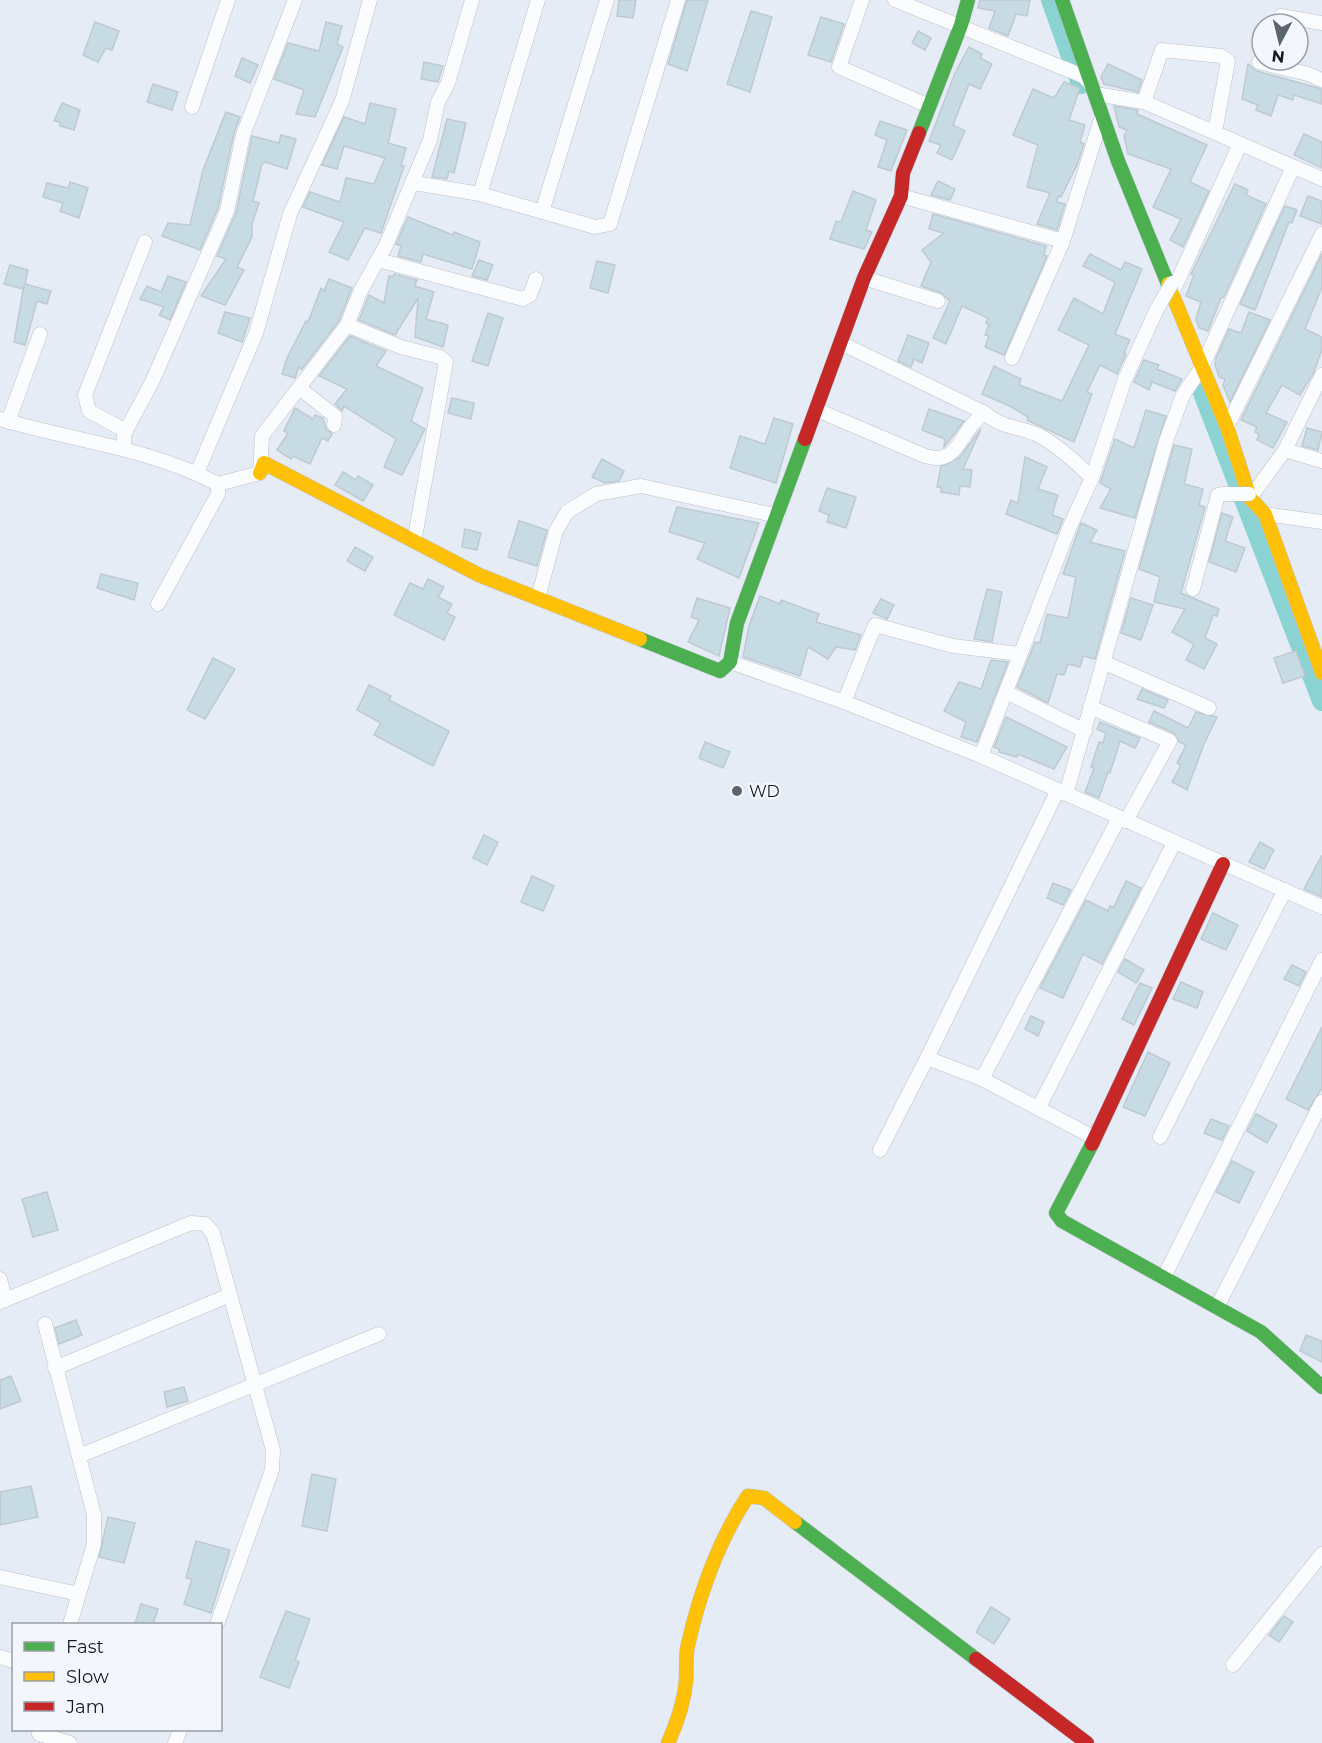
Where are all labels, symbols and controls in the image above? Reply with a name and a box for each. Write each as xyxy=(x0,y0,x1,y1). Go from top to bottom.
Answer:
north arrow xyxy=(1250,12,1310,72)
text: N xyxy=(1271,46,1286,67)
place label: WD xyxy=(749,782,780,801)
marker: WD xyxy=(730,784,744,798)
legend xyxy=(12,1623,222,1731)
text: Fast xyxy=(66,1636,104,1658)
text: Slow xyxy=(66,1666,109,1688)
text: Jam xyxy=(65,1696,105,1718)

